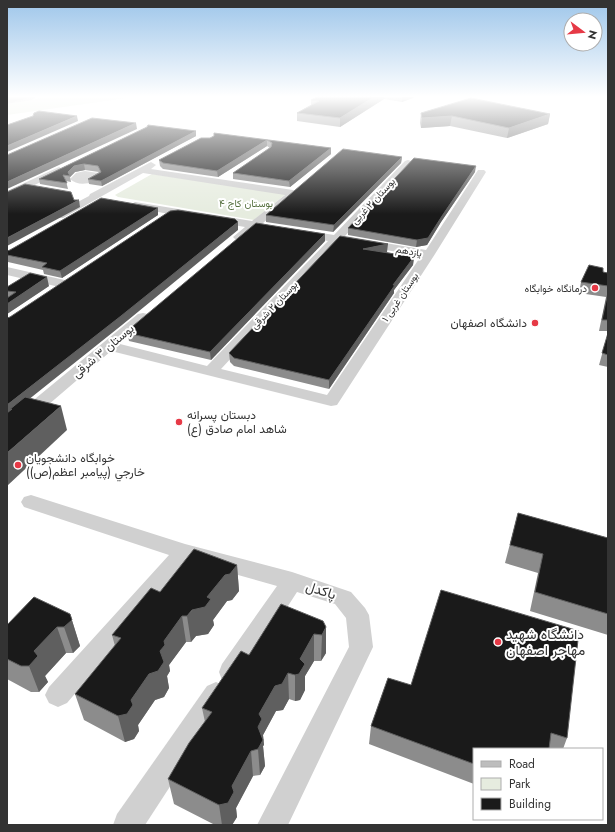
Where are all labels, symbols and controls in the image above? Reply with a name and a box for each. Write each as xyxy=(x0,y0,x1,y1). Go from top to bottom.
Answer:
north arrow xyxy=(563,12,603,52)
text: N xyxy=(584,28,602,41)
street label: بوستان ۲ غربی xyxy=(347,174,399,228)
park label: بوستان کاج ۴ xyxy=(219,196,273,211)
street label: یازدهم xyxy=(395,241,423,261)
street label: بوستان غربی ۱ xyxy=(378,269,422,325)
street label: بوستان ۲ شرقی xyxy=(247,278,301,332)
place label: درمانگاه خوابگاه xyxy=(525,281,587,296)
marker: درمانگاه خوابگاه xyxy=(590,283,600,293)
place label: دانشگاه اصفهان xyxy=(450,314,527,332)
marker: دانشگاه اصفهان xyxy=(530,318,540,328)
street label: بوستان ۳ شرقی xyxy=(68,320,138,382)
place label: دبستان پسرانه شاهد امام صادق (ع) xyxy=(187,406,287,438)
marker: دبستان پسرانه شاهد امام صادق (ع) xyxy=(174,417,184,427)
place label: خوابگاه دانشجويان خارجي (پيامبر اعظم(ص)) xyxy=(26,449,145,482)
marker: خوابگاه دانشجويان خارجي (پيامبر اعظم(ص)) xyxy=(13,460,23,470)
street label: پاکدل xyxy=(303,576,339,604)
place label: دانشگاه شهید مهاجر اصفهان xyxy=(506,624,585,660)
marker: دانشگاه شهید مهاجر اصفهان xyxy=(493,637,503,647)
legend xyxy=(473,748,603,820)
text: Road xyxy=(509,755,535,773)
text: Park xyxy=(509,775,531,793)
text: Building xyxy=(509,795,551,813)

